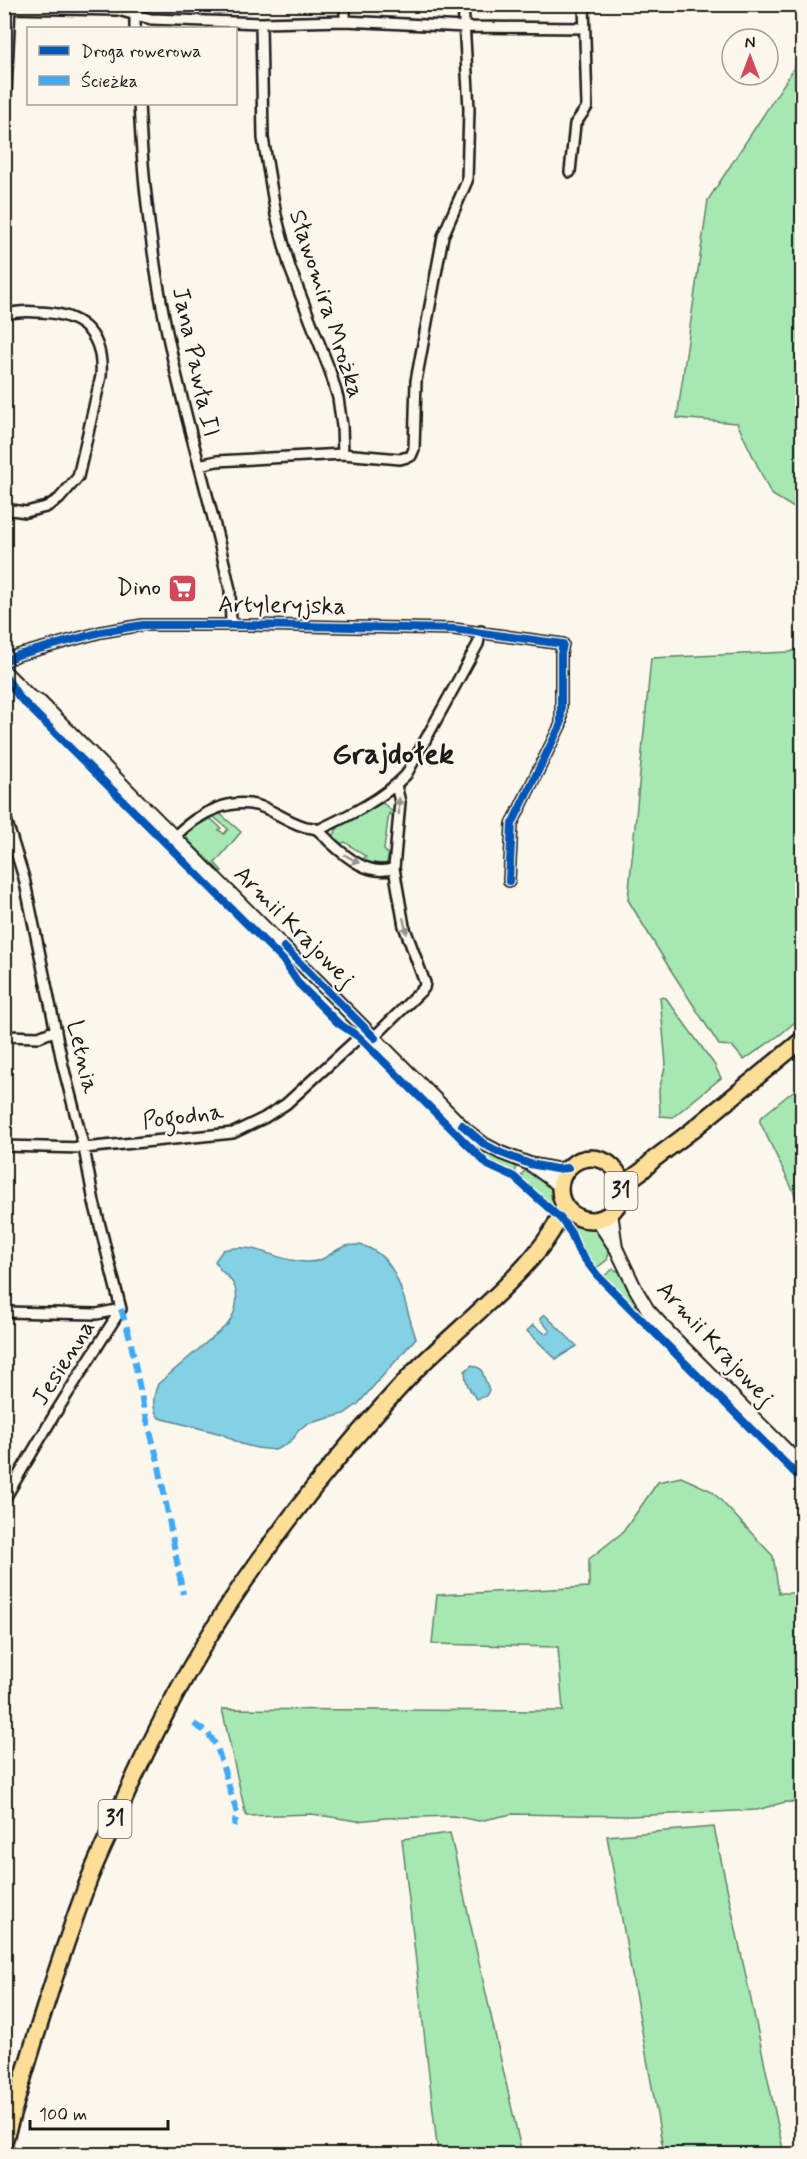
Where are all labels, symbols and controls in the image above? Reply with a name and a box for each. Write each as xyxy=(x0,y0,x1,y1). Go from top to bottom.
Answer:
legend xyxy=(27,27,237,105)
north arrow xyxy=(720,27,780,87)
text: N xyxy=(745,33,755,54)
text: Droga rowerowa xyxy=(81,40,201,64)
text: Ścieżka xyxy=(81,70,138,94)
street label: Sławomira Mrożka xyxy=(281,206,371,402)
street label: Jana Pawła II xyxy=(164,284,226,440)
supermarket icon: Dino xyxy=(166,572,198,604)
place label: Dino xyxy=(116,573,161,604)
street label: Artyleryjska xyxy=(218,589,346,623)
district label: Grajdołek xyxy=(332,735,454,775)
one-way arrow xyxy=(394,796,404,815)
one-way arrow xyxy=(344,854,360,865)
street label: Armii Krajowej xyxy=(227,860,361,994)
one-way arrow xyxy=(401,917,410,936)
street label: Letnia xyxy=(59,1018,106,1097)
street label: Pogodna xyxy=(141,1097,226,1140)
road number: 31 xyxy=(604,1172,638,1210)
street label: Armii Krajowej xyxy=(649,1275,781,1413)
street label: Jesienna xyxy=(25,1314,103,1412)
road number: 31 xyxy=(98,1800,132,1838)
scale bar xyxy=(30,2093,168,2131)
text: 100 m xyxy=(39,2103,87,2127)

